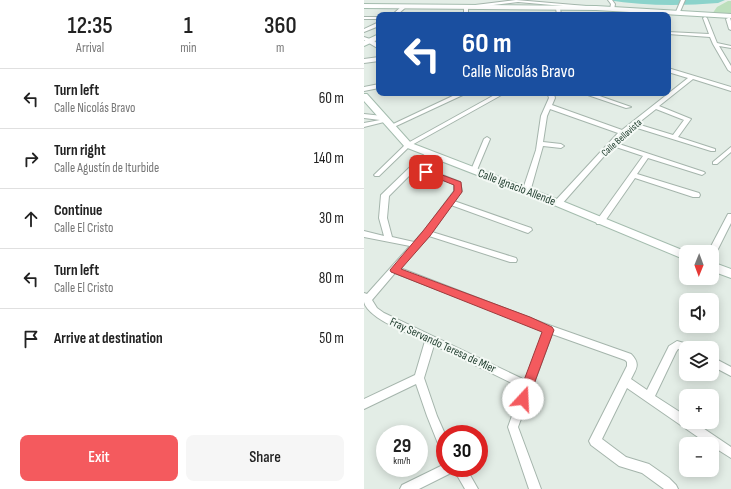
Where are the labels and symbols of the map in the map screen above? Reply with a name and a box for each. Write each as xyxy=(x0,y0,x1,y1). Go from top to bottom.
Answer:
street label: Calle Bellavista xyxy=(599,116,644,159)
pin xyxy=(409,155,443,189)
street label: Calle Ignacio Allende xyxy=(476,166,558,209)
north arrow xyxy=(679,245,719,285)
street label: Fray Servando Teresa de Mier xyxy=(387,314,499,377)
position arrow xyxy=(502,378,544,420)
speed limit sign: 30 xyxy=(436,425,488,477)

